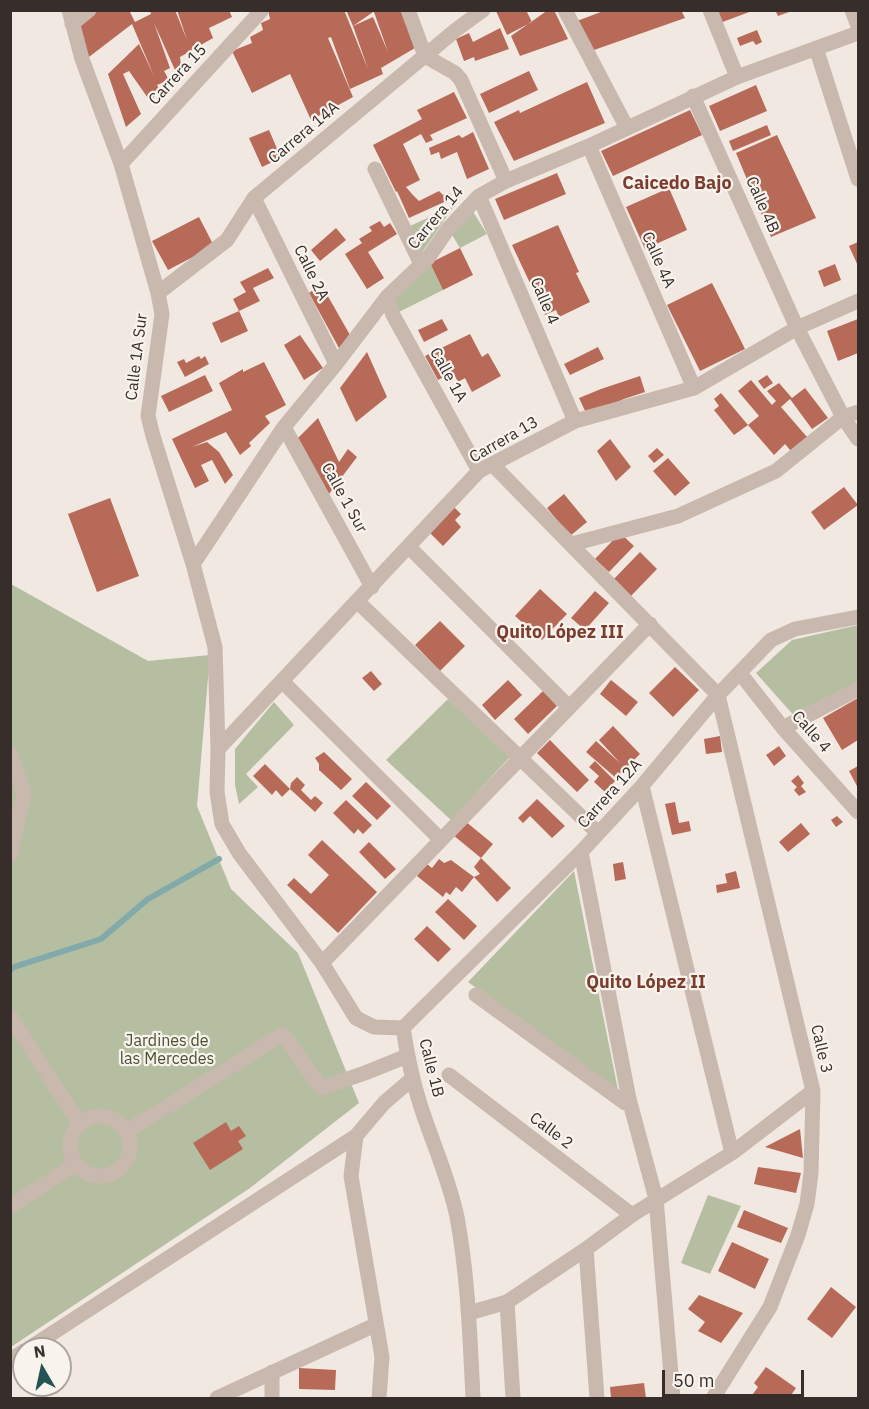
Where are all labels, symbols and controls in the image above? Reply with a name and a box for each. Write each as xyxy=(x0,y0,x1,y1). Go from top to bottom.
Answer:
street label: Carrera 15 xyxy=(145,41,211,109)
street label: Carrera 14A xyxy=(265,98,343,168)
district label: Caicedo Bajo xyxy=(622,173,732,195)
street label: Calle 4B xyxy=(741,174,783,236)
street label: Carrera 14 xyxy=(404,183,468,253)
street label: Calle 4A xyxy=(637,229,679,291)
street label: Calle 2A xyxy=(289,242,333,304)
street label: Calle 4 xyxy=(526,275,562,327)
street label: Calle 1A Sur xyxy=(122,312,152,402)
street label: Calle 1A xyxy=(425,344,471,406)
street label: Carrera 13 xyxy=(466,413,542,467)
street label: Calle 1 Sur xyxy=(317,460,371,536)
district label: Quito López III xyxy=(496,622,624,644)
street label: Calle 4 xyxy=(788,707,834,757)
street label: Carrera 12A xyxy=(574,755,646,833)
district label: Quito López II xyxy=(586,972,706,994)
street label: Calle 3 xyxy=(806,1023,836,1075)
park label: Jardines de las Mercedes xyxy=(120,1031,214,1069)
street label: Calle 1B xyxy=(414,1037,448,1099)
street label: Calle 2 xyxy=(526,1109,576,1153)
north arrow xyxy=(12,1337,72,1397)
text: N xyxy=(32,1340,47,1362)
scale bar xyxy=(665,1358,808,1396)
text: 50 m xyxy=(673,1369,715,1392)

